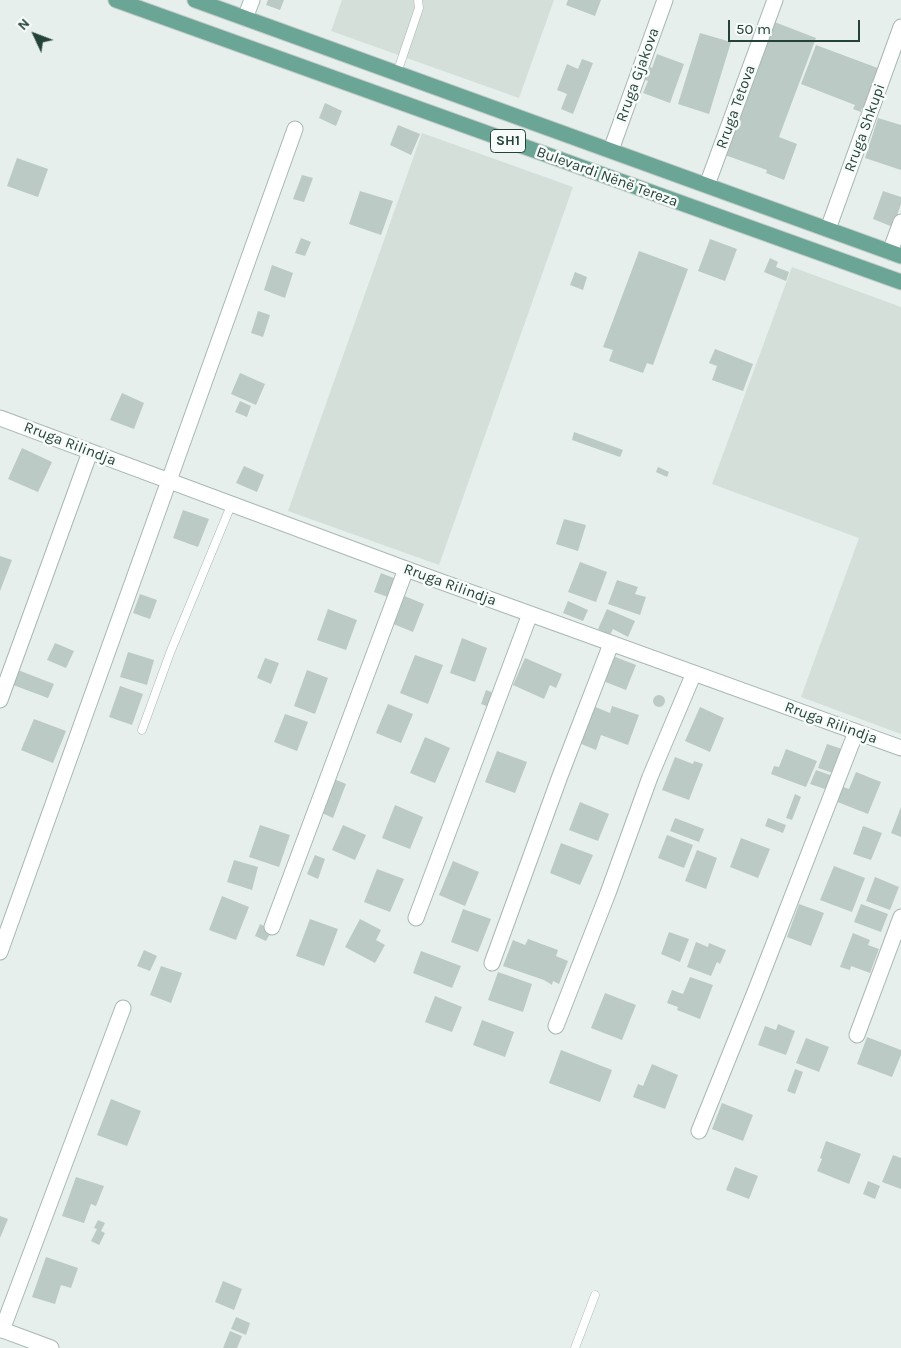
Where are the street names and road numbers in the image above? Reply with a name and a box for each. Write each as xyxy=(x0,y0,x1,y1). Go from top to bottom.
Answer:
street label: Rruga Gjakova xyxy=(613,25,663,125)
street label: Rruga Tetova xyxy=(713,63,759,151)
street label: Rruga Shkupi xyxy=(841,81,889,175)
road number: SH1 xyxy=(490,130,526,152)
street label: Bulevardi Nënë Tereza xyxy=(534,143,680,211)
street label: Rruga Rilindja xyxy=(21,418,119,470)
street label: Rruga Rilindja xyxy=(401,560,499,610)
street label: Rruga Rilindja xyxy=(782,698,880,748)

